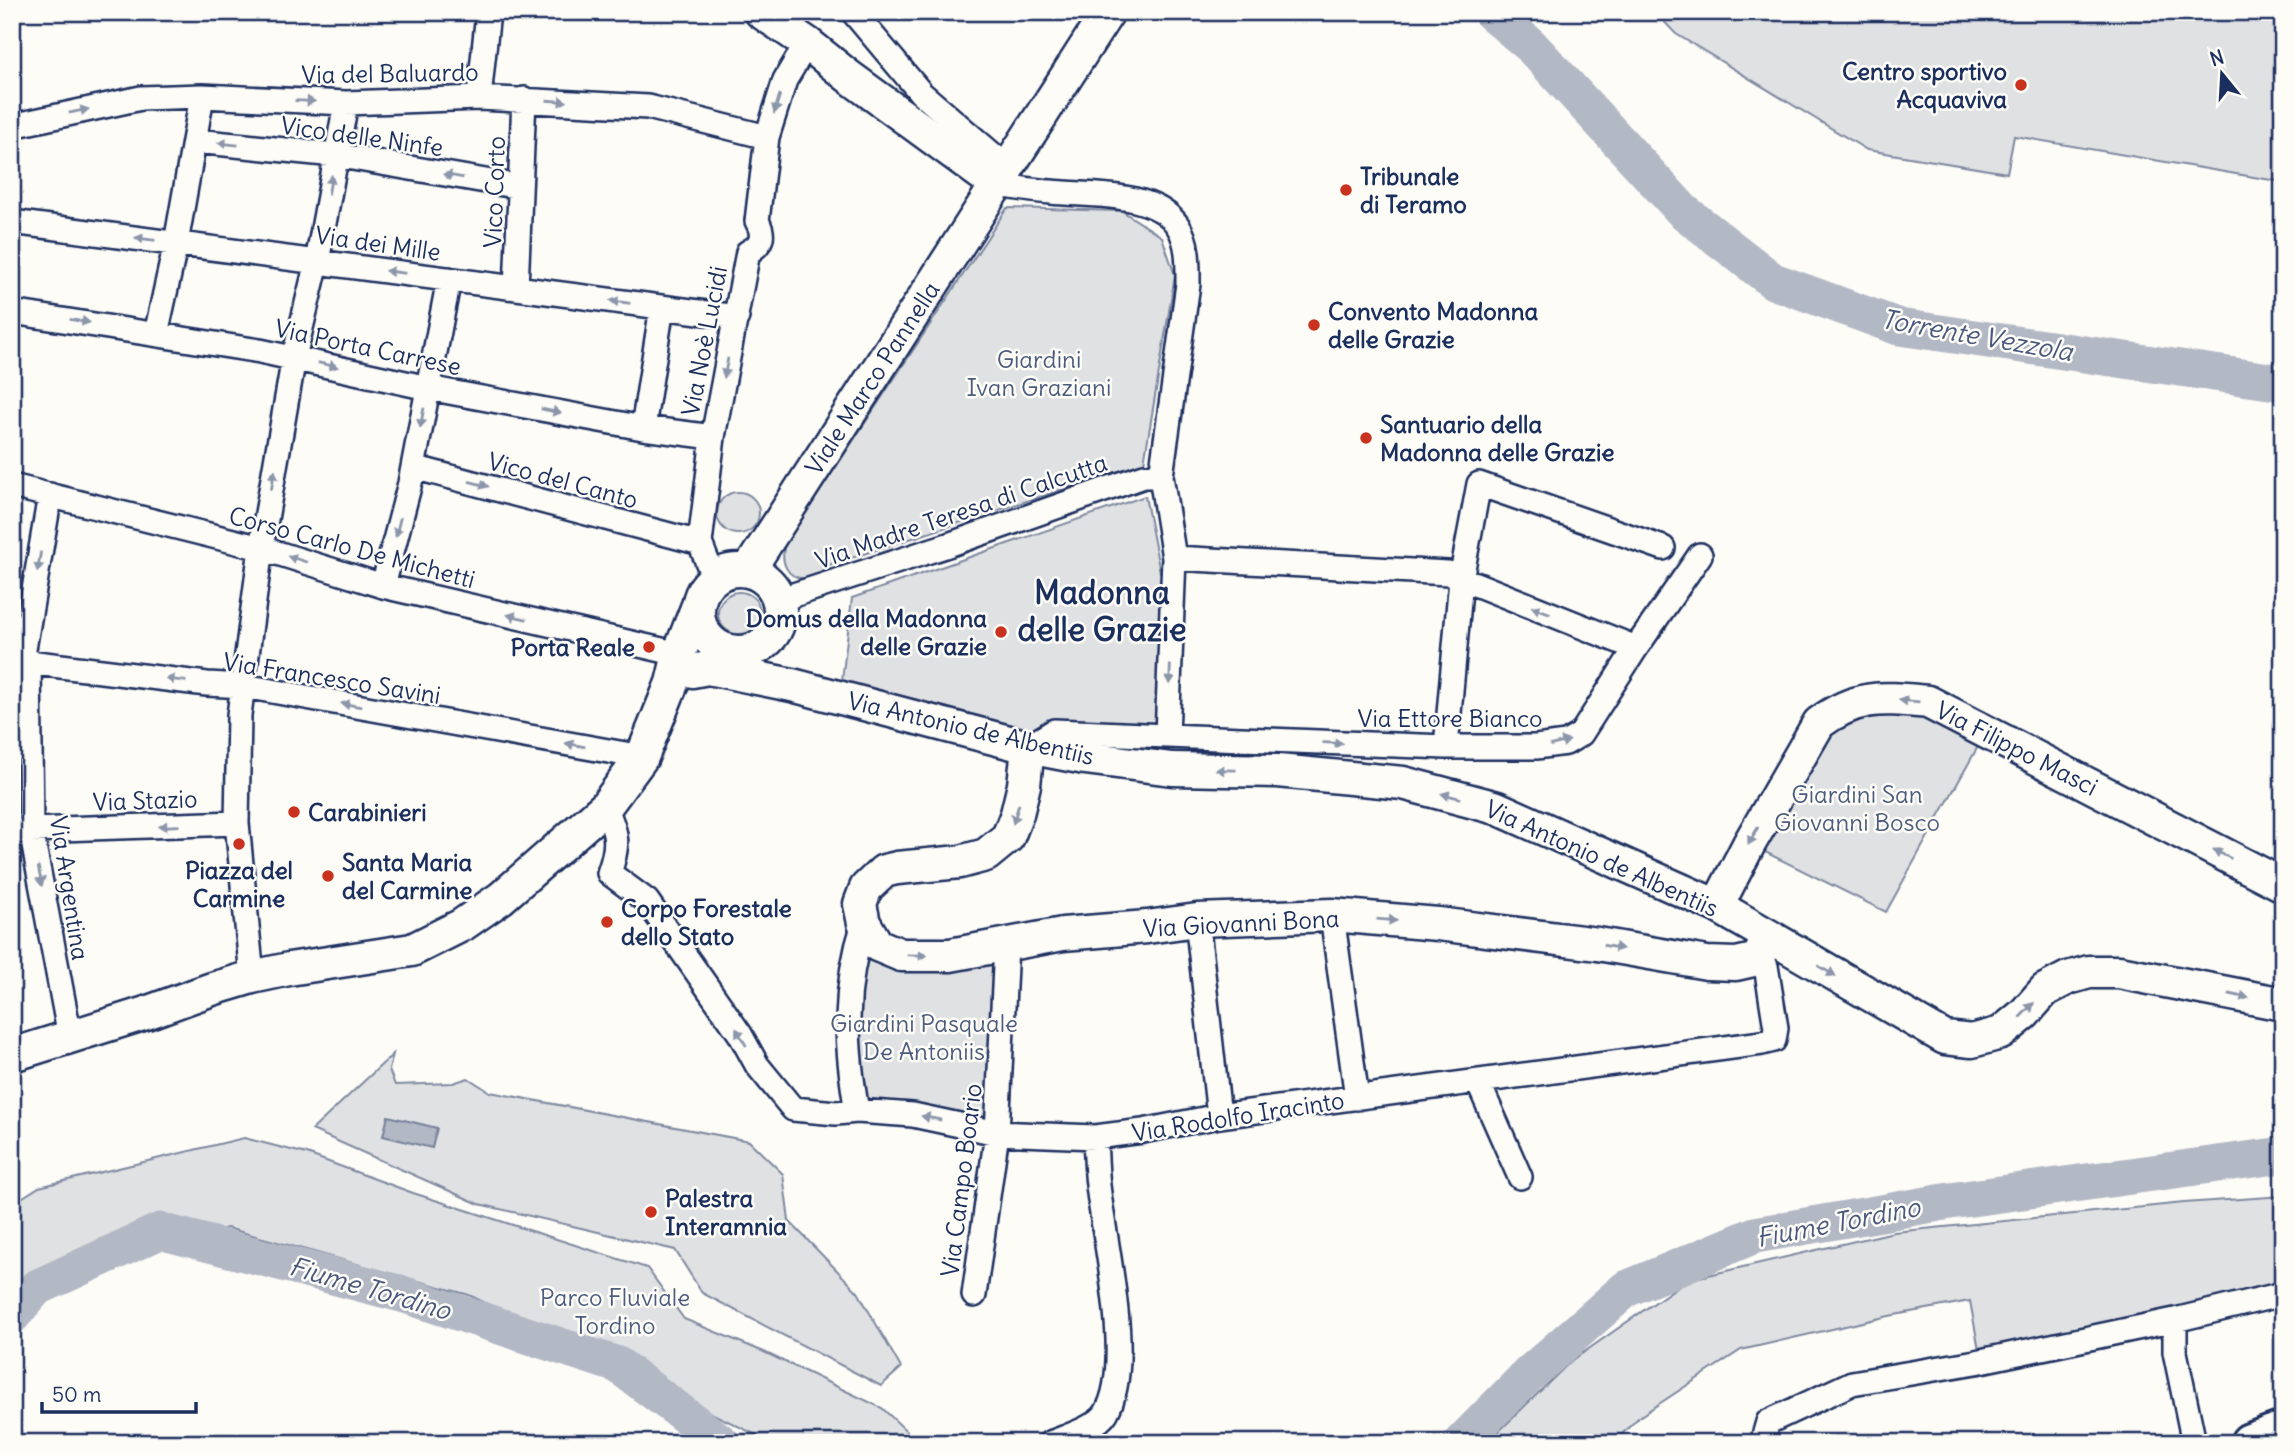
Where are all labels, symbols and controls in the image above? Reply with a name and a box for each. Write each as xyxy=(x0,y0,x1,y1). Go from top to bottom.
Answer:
north arrow xyxy=(2186,38,2256,108)
text: N xyxy=(2207,44,2227,71)
street label: Via del Baluardo xyxy=(301,56,479,90)
place label: Centro sportivo Acquaviva xyxy=(1842,56,2007,114)
marker: Centro sportivo Acquaviva xyxy=(2013,77,2029,93)
one-way arrow xyxy=(772,94,782,115)
one-way arrow xyxy=(294,96,316,107)
one-way arrow xyxy=(546,96,568,107)
one-way arrow xyxy=(68,106,90,117)
street label: Vico delle Ninfe xyxy=(279,110,445,162)
street label: Vico Corto xyxy=(477,136,511,248)
one-way arrow xyxy=(216,139,238,150)
place label: Tribunale di Teramo xyxy=(1360,161,1467,219)
one-way arrow xyxy=(442,170,464,181)
one-way arrow xyxy=(325,174,336,196)
marker: Tribunale di Teramo xyxy=(1338,182,1354,198)
street label: Via dei Mille xyxy=(313,219,443,267)
one-way arrow xyxy=(134,233,156,244)
street label: Via Noè Lucidi xyxy=(675,264,733,418)
one-way arrow xyxy=(384,266,406,277)
street label: Viale Marco Pannella xyxy=(798,276,946,480)
one-way arrow xyxy=(609,296,631,307)
place label: Convento Madonna delle Grazie xyxy=(1328,296,1539,354)
water label: Torrente Vezzola xyxy=(1879,302,2076,368)
street label: Via Porta Carrese xyxy=(272,313,464,381)
one-way arrow xyxy=(69,316,91,327)
marker: Convento Madonna delle Grazie xyxy=(1306,317,1322,333)
park label: Giardini Ivan Graziani xyxy=(967,344,1111,402)
one-way arrow xyxy=(721,357,732,379)
one-way arrow xyxy=(317,360,339,371)
one-way arrow xyxy=(540,406,562,417)
one-way arrow xyxy=(417,407,428,429)
place label: Santuario della Madonna delle Grazie xyxy=(1380,409,1614,467)
marker: Santuario della Madonna delle Grazie xyxy=(1358,430,1374,446)
street label: Vico del Canto xyxy=(485,446,641,514)
street label: Via Madre Teresa di Calcutta xyxy=(811,447,1111,575)
one-way arrow xyxy=(268,469,279,491)
one-way arrow xyxy=(469,480,490,490)
street label: Corso Carlo De Michetti xyxy=(226,500,478,594)
one-way arrow xyxy=(393,516,403,537)
one-way arrow xyxy=(33,551,44,573)
one-way arrow xyxy=(287,553,308,564)
district label: Madonna delle Grazie xyxy=(1018,572,1186,650)
place label: Domus della Madonna delle Grazie xyxy=(746,603,987,661)
one-way arrow xyxy=(1531,605,1552,616)
one-way arrow xyxy=(506,612,528,623)
marker: Domus della Madonna delle Grazie xyxy=(993,624,1009,640)
place label: Porta Reale xyxy=(511,632,635,662)
marker: Porta Reale xyxy=(641,639,657,655)
street label: Via Francesco Savini xyxy=(221,646,443,710)
one-way arrow xyxy=(1164,664,1175,686)
one-way arrow xyxy=(165,675,187,686)
street label: Via Antonio de Albentiis xyxy=(845,685,1097,771)
street label: Via Filippo Masci xyxy=(1931,694,2103,802)
one-way arrow xyxy=(1898,695,1920,706)
one-way arrow xyxy=(340,700,362,711)
street label: Via Ettore Bianco xyxy=(1357,703,1543,733)
one-way arrow xyxy=(1322,737,1344,748)
one-way arrow xyxy=(1549,737,1571,748)
one-way arrow xyxy=(564,739,586,750)
one-way arrow xyxy=(1214,764,1236,776)
park label: Giardini San Giovanni Bosco xyxy=(1774,779,1940,837)
street label: Via Stazio xyxy=(92,783,198,817)
one-way arrow xyxy=(1440,790,1462,801)
street label: Via Antonio de Albentiis xyxy=(1481,793,1723,923)
place label: Carabinieri xyxy=(308,797,427,827)
one-way arrow xyxy=(1011,803,1021,824)
marker: Carabinieri xyxy=(286,804,302,820)
street label: Via Argentina xyxy=(44,814,96,962)
one-way arrow xyxy=(158,820,180,831)
one-way arrow xyxy=(1747,827,1759,846)
marker: Piazza del Carmine xyxy=(231,836,247,852)
place label: Santa Maria del Carmine xyxy=(342,847,472,905)
one-way arrow xyxy=(2212,848,2232,859)
place label: Piazza del Carmine xyxy=(185,855,293,913)
one-way arrow xyxy=(34,865,45,887)
marker: Santa Maria del Carmine xyxy=(320,868,336,884)
place label: Corpo Forestale dello Stato xyxy=(621,893,792,951)
street label: Via Giovanni Bona xyxy=(1142,903,1340,943)
marker: Corpo Forestale dello Stato xyxy=(599,914,615,930)
one-way arrow xyxy=(1376,915,1398,926)
one-way arrow xyxy=(1602,941,1624,952)
one-way arrow xyxy=(907,950,929,961)
one-way arrow xyxy=(1818,964,1837,977)
one-way arrow xyxy=(2228,991,2250,1002)
one-way arrow xyxy=(2018,1002,2034,1019)
park label: Giardini Pasquale De Antoniis xyxy=(830,1008,1018,1066)
one-way arrow xyxy=(736,1027,748,1047)
street label: Via Campo Boario xyxy=(934,1082,988,1278)
street label: Via Rodolfo Iracinto xyxy=(1130,1084,1346,1148)
one-way arrow xyxy=(920,1113,942,1124)
place label: Palestra Interamnia xyxy=(665,1183,787,1241)
water label: Fiume Tordino xyxy=(1753,1190,1924,1254)
marker: Palestra Interamnia xyxy=(643,1204,659,1220)
water label: Fiume Tordino xyxy=(285,1249,456,1327)
park label: Parco Fluviale Tordino xyxy=(540,1282,690,1340)
scale bar xyxy=(42,1371,196,1415)
text: 50 m xyxy=(52,1381,101,1408)

